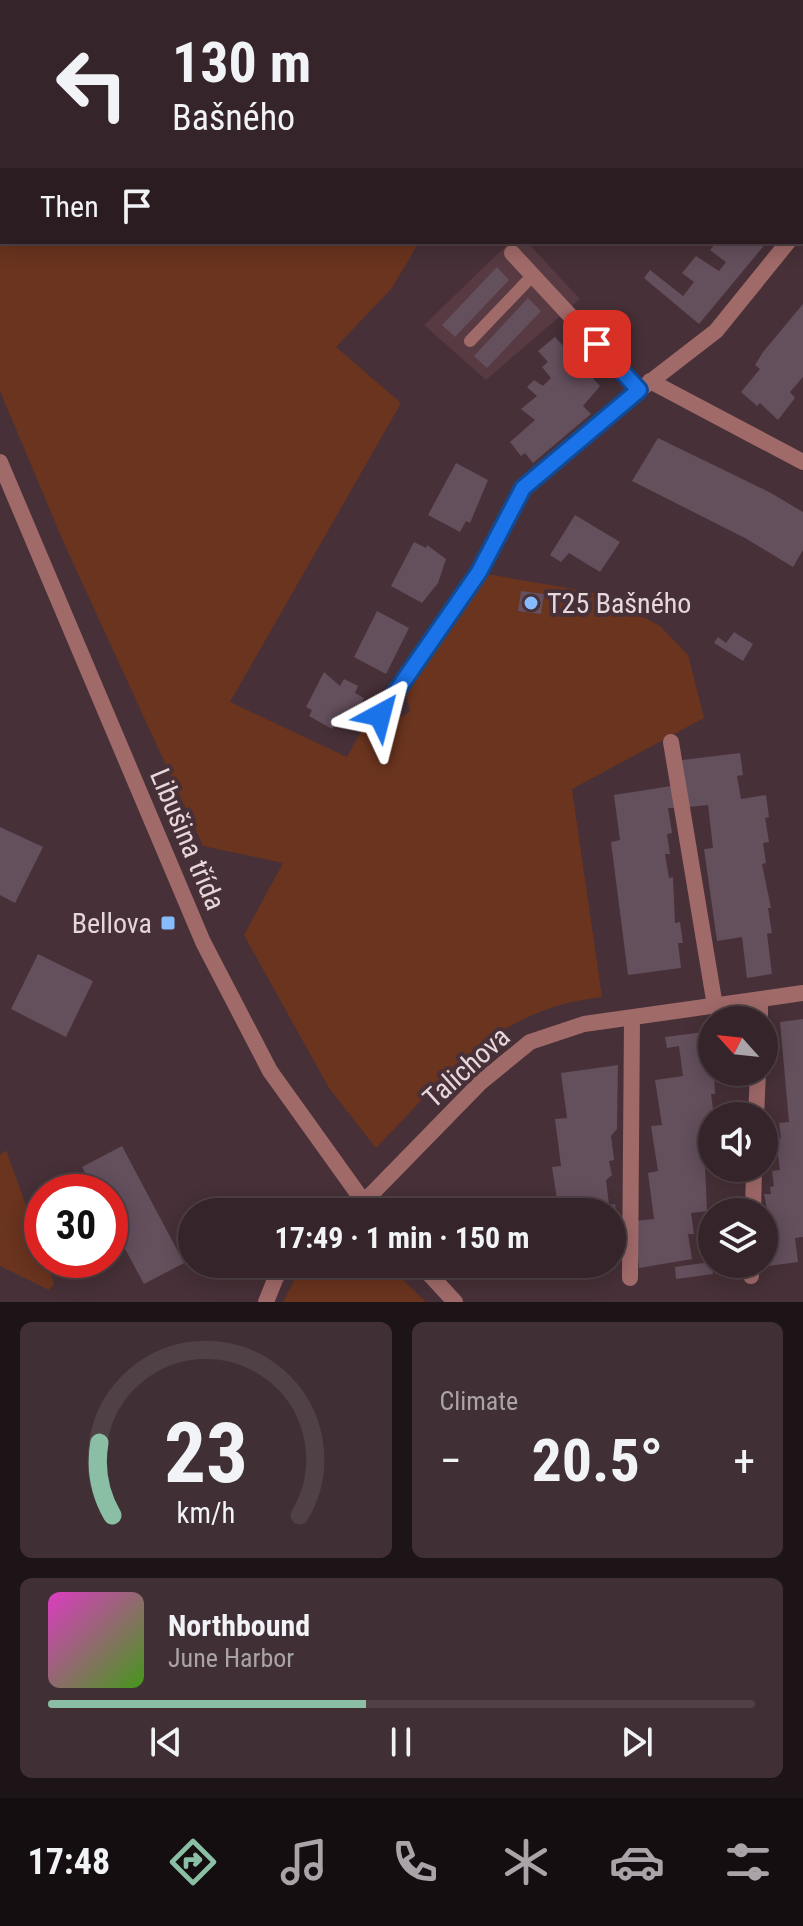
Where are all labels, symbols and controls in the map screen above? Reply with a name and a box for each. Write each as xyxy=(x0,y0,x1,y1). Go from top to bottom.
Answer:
text: 130 m xyxy=(172,30,311,96)
icon: left xyxy=(40,32,144,136)
text: Bašného xyxy=(172,97,295,139)
icon: arrive xyxy=(115,184,159,228)
text: Then xyxy=(40,189,99,224)
pin xyxy=(563,310,631,378)
icon: arrive xyxy=(575,322,619,366)
place label: T25 Bašného xyxy=(547,587,691,620)
marker: T25 Bašného xyxy=(522,594,540,612)
position arrow xyxy=(338,673,422,757)
street label: Libušina třída xyxy=(143,764,232,915)
place label: Bellova xyxy=(72,907,152,940)
marker: Bellova xyxy=(159,914,177,932)
north arrow xyxy=(698,1006,778,1086)
map controls xyxy=(698,1006,778,1278)
street label: Talichova xyxy=(416,1020,516,1115)
button: sound xyxy=(698,1102,778,1182)
speed limit sign: 30 xyxy=(24,1174,128,1278)
button: layers xyxy=(698,1198,778,1278)
text: 17:49 · 1 min · 150 m xyxy=(275,1220,529,1255)
text: Climate xyxy=(440,1386,518,1416)
text: 23 xyxy=(164,1405,248,1502)
text: 20.5° xyxy=(531,1425,663,1496)
text: − xyxy=(440,1435,462,1487)
text: + xyxy=(733,1435,755,1487)
text: km/h xyxy=(176,1496,235,1530)
text: Northbound xyxy=(168,1608,310,1643)
text: June Harbor xyxy=(168,1643,294,1673)
icon: previous xyxy=(144,1720,188,1764)
icon: pause xyxy=(379,1720,423,1764)
icon: next xyxy=(615,1720,659,1764)
icon: directions xyxy=(165,1834,221,1890)
icon: music xyxy=(276,1834,332,1890)
icon: phone xyxy=(387,1834,443,1890)
icon: climate xyxy=(498,1834,554,1890)
icon: car xyxy=(609,1834,665,1890)
icon: filters xyxy=(720,1834,776,1890)
text: 17:48 xyxy=(27,1841,110,1883)

